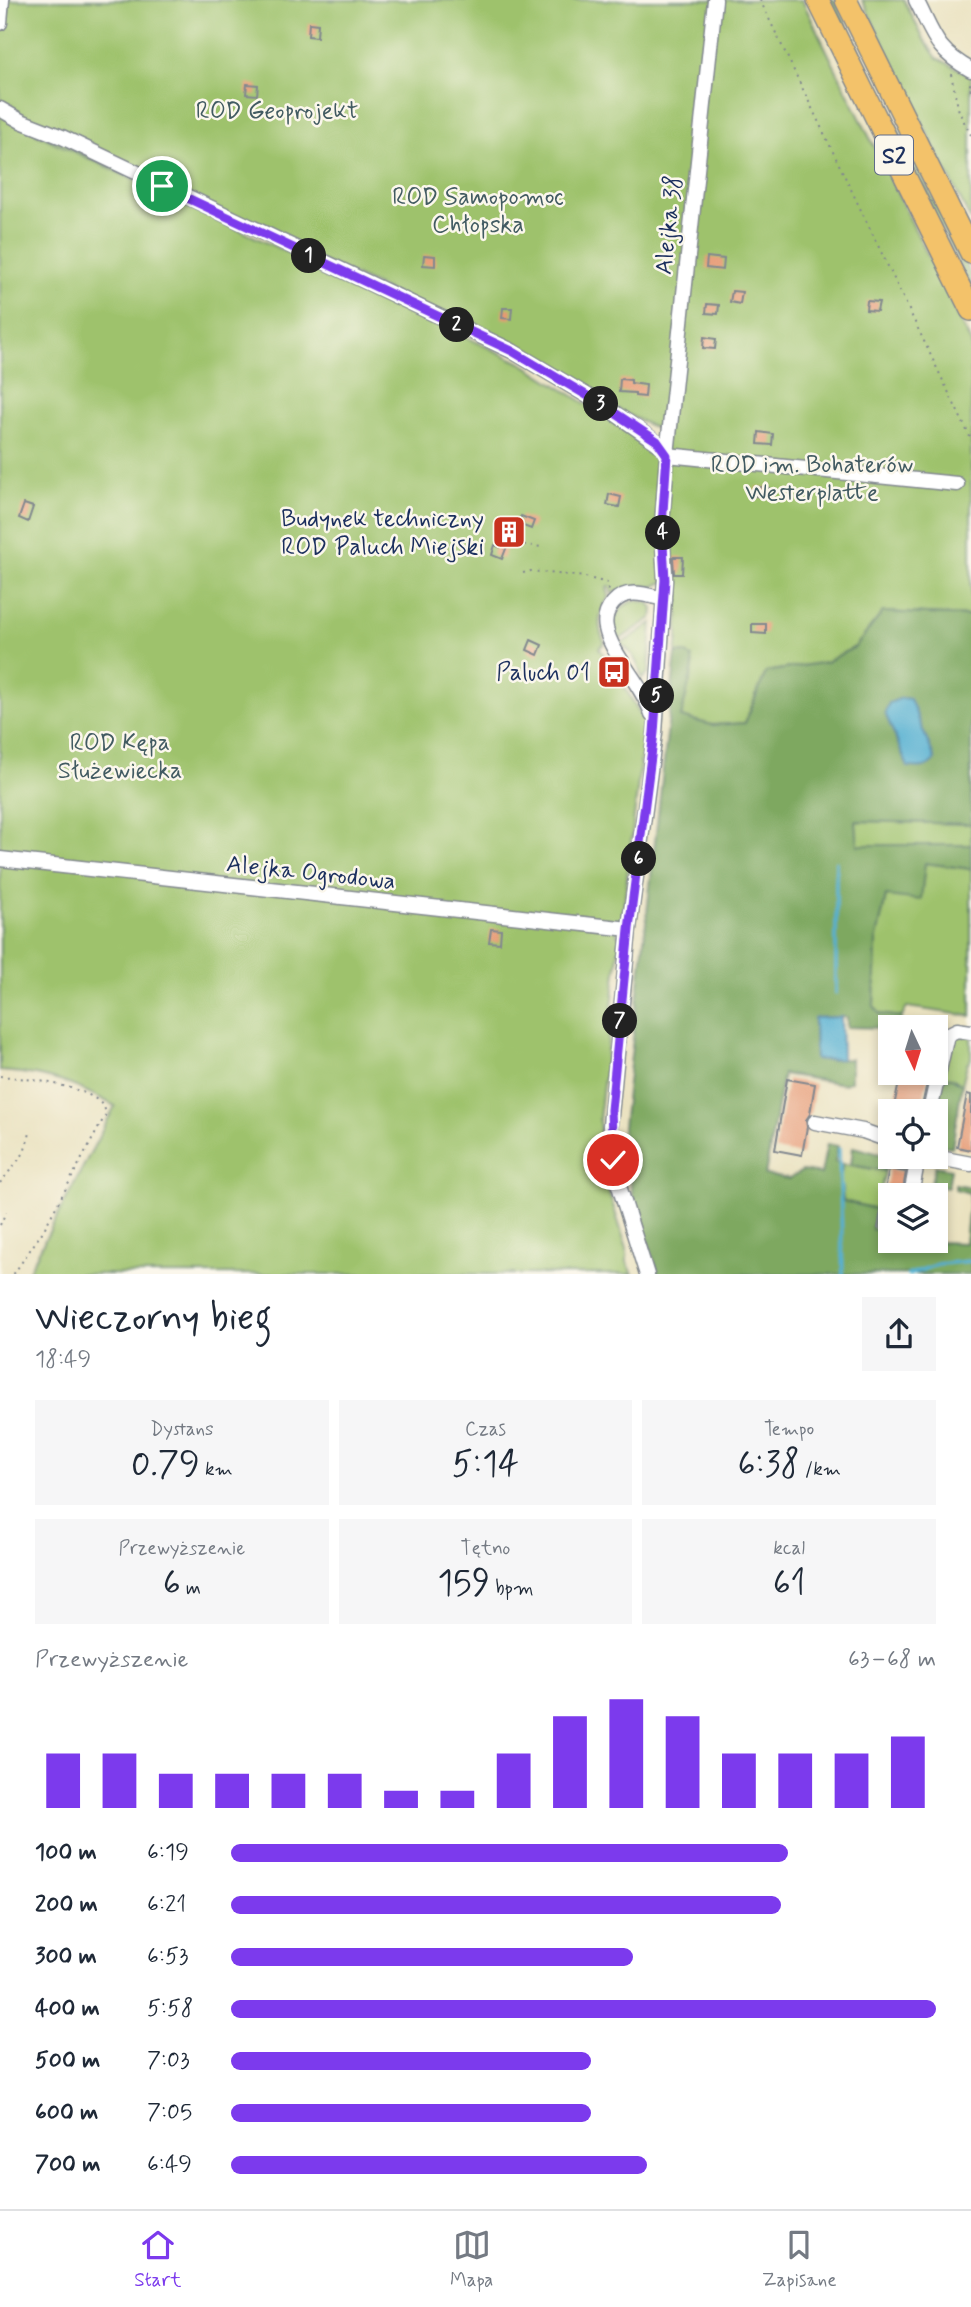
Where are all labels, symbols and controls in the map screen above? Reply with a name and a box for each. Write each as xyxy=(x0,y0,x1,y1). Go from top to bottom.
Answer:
park label: ROD Geoprojekt xyxy=(196,96,358,127)
road number: S2 xyxy=(875,136,913,174)
pin xyxy=(132,156,192,216)
icon: arrive xyxy=(143,167,181,205)
street label: Alejka 38 xyxy=(649,174,690,276)
park label: ROD Samopomoc Chłopska xyxy=(392,182,564,241)
pin: 1 xyxy=(292,238,326,274)
text: 1 xyxy=(304,243,313,268)
pin: 2 xyxy=(440,308,475,342)
text: 2 xyxy=(452,312,461,337)
pin: 3 xyxy=(584,386,618,422)
text: 3 xyxy=(596,391,605,416)
park label: ROD im. Bohaterów Westerplatte xyxy=(711,450,913,509)
place label: Budynek techniczny ROD Paluch Miejski xyxy=(281,504,484,563)
building icon: Budynek techniczny ROD Paluch Miejski xyxy=(490,513,528,551)
pin: 4 xyxy=(646,516,680,550)
text: 4 xyxy=(657,520,668,545)
bus stop icon: Paluch 01 xyxy=(595,653,633,691)
place label: Paluch 01 xyxy=(496,658,590,689)
pin: 5 xyxy=(640,678,674,714)
text: 5 xyxy=(651,683,662,708)
park label: ROD Kępa Służewiecka xyxy=(58,728,182,787)
pin: 6 xyxy=(622,842,656,876)
text: 6 xyxy=(634,846,643,871)
street label: Alejka Ogrodowa xyxy=(225,849,397,898)
pin: 7 xyxy=(602,1004,638,1038)
text: 7 xyxy=(614,1008,625,1033)
north arrow xyxy=(878,1015,948,1085)
map controls xyxy=(878,1015,948,1253)
button: locate xyxy=(878,1099,948,1169)
pin xyxy=(583,1130,643,1190)
icon: check xyxy=(594,1141,632,1179)
button: layers xyxy=(878,1183,948,1253)
text: Wieczorny bieg xyxy=(35,1294,272,1343)
button: share xyxy=(862,1297,936,1371)
text: 18:49 xyxy=(35,1345,91,1375)
text: Dystans xyxy=(150,1417,214,1442)
text: Czas xyxy=(465,1417,506,1442)
text: Tempo xyxy=(764,1417,814,1442)
text: 0.79 xyxy=(131,1442,200,1488)
text: 5:14 xyxy=(452,1442,519,1488)
text: 6:38 xyxy=(737,1442,800,1488)
text: km xyxy=(200,1457,233,1482)
text: /km xyxy=(800,1457,841,1482)
text: Przewyższenie xyxy=(118,1536,245,1561)
text: Tętno xyxy=(460,1536,510,1561)
text: kcal xyxy=(773,1536,805,1561)
text: 6 xyxy=(163,1561,181,1607)
text: 159 xyxy=(437,1561,490,1607)
text: 61 xyxy=(773,1561,806,1607)
text: m xyxy=(181,1576,201,1601)
text: bpm xyxy=(490,1576,534,1601)
text: Przewyższenie xyxy=(35,1645,188,1675)
text: 63–68 m xyxy=(848,1645,936,1675)
text: 100 m xyxy=(35,1838,97,1868)
text: 6:19 xyxy=(147,1838,189,1868)
text: 200 m xyxy=(35,1890,98,1920)
text: 6:21 xyxy=(147,1890,186,1920)
text: 300 m xyxy=(35,1942,97,1972)
text: 6:53 xyxy=(147,1942,188,1972)
text: 400 m xyxy=(35,1994,100,2024)
text: 5:58 xyxy=(147,1994,193,2024)
text: 500 m xyxy=(35,2046,100,2076)
text: 7:03 xyxy=(147,2046,190,2076)
text: 600 m xyxy=(35,2098,98,2128)
text: 7:05 xyxy=(147,2098,192,2128)
text: 700 m xyxy=(35,2150,100,2180)
text: 6:49 xyxy=(147,2150,192,2180)
tab: Start xyxy=(134,2226,181,2293)
tab: Mapa xyxy=(450,2226,493,2293)
tab: Zapisane xyxy=(762,2226,837,2293)

